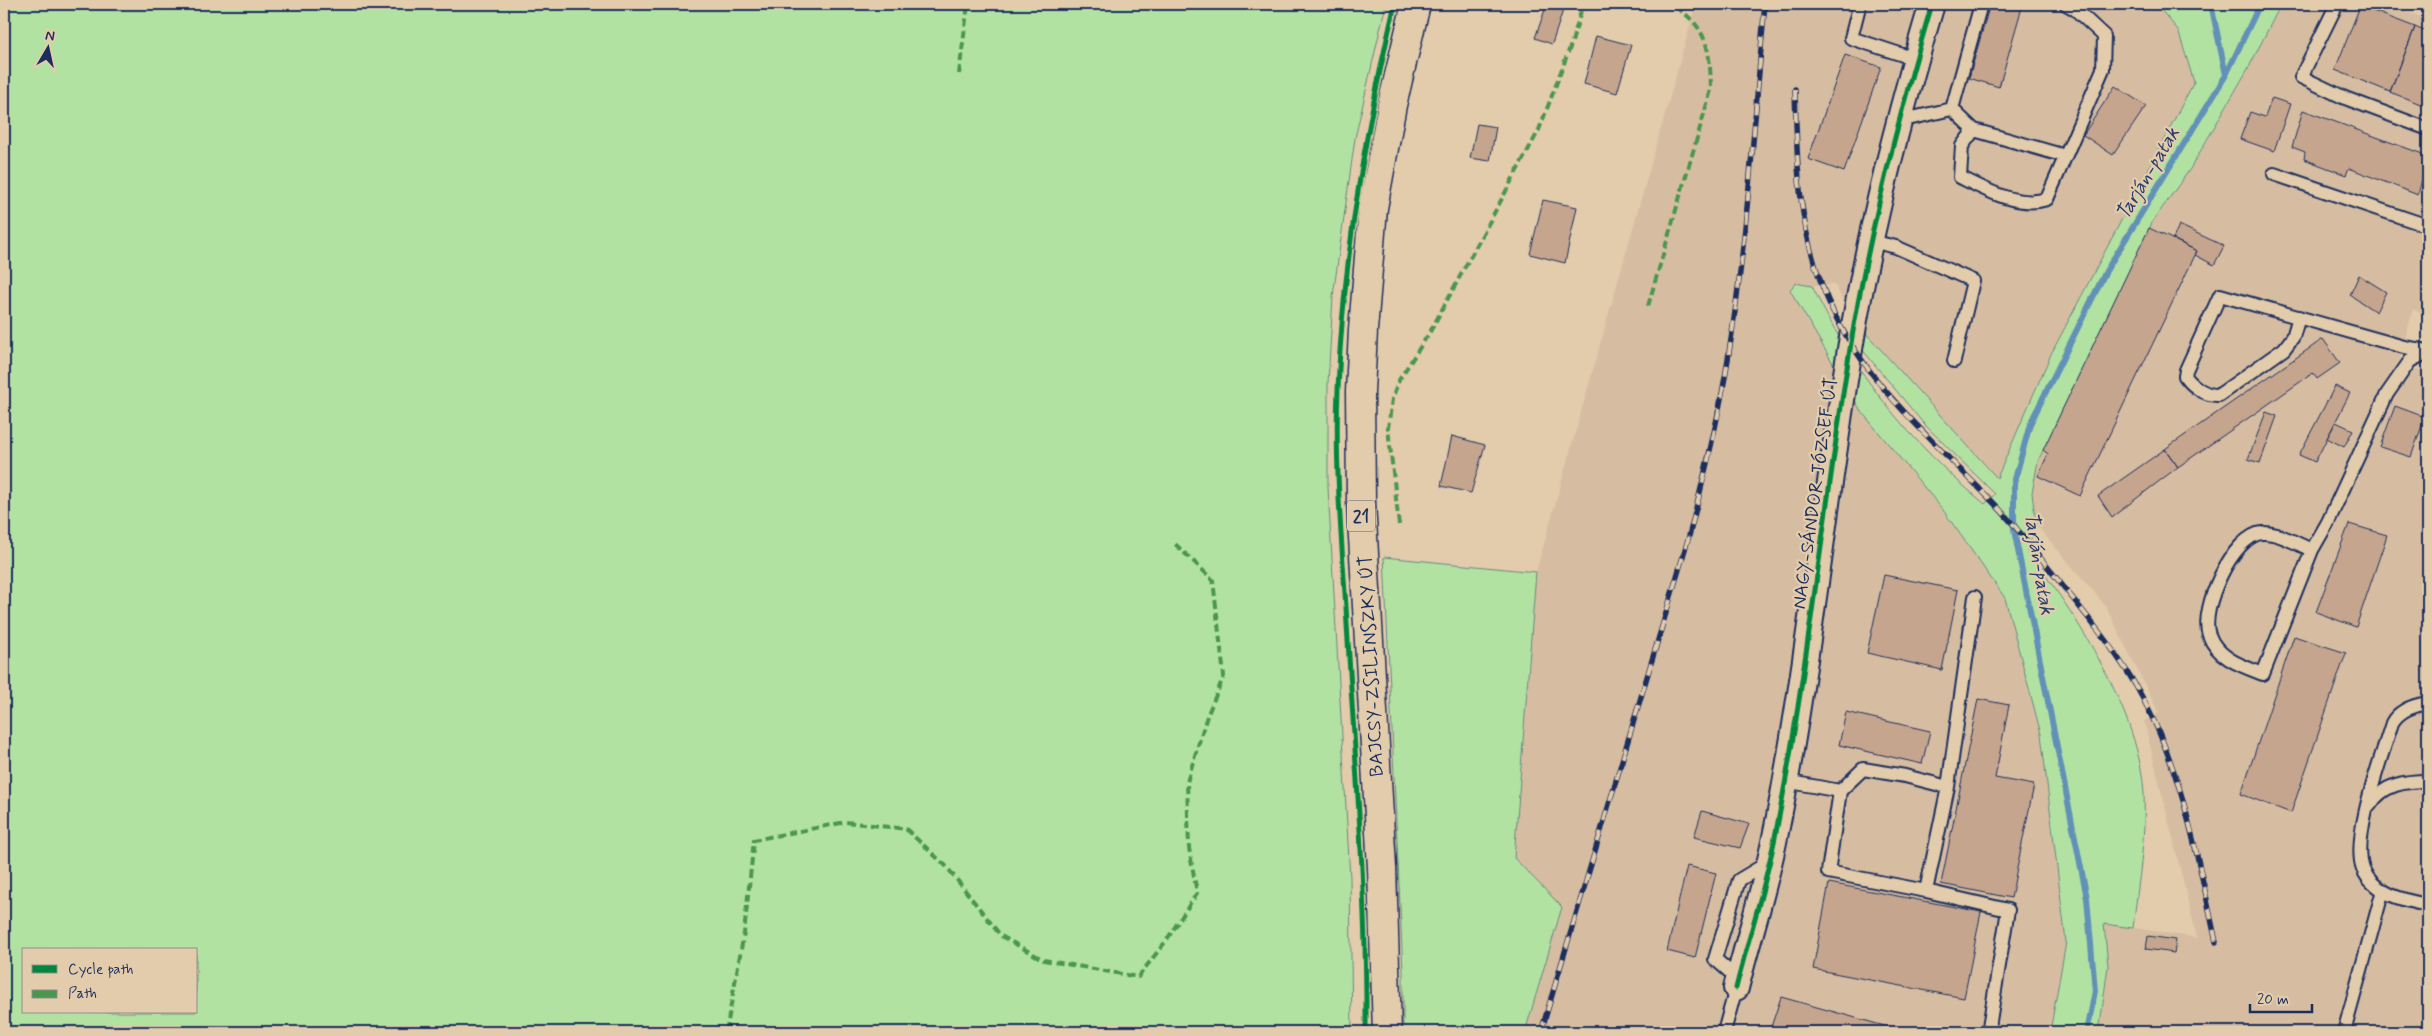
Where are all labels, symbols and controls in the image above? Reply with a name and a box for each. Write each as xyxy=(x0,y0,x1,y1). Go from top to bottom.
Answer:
north arrow xyxy=(22,22,72,72)
text: N xyxy=(44,27,56,46)
water label: Tarján-patak xyxy=(2110,122,2187,225)
street label: NAGY-SÁNDOR JÓZSEF ÚT xyxy=(1786,376,1844,611)
road number: 21 xyxy=(1347,501,1375,532)
water label: Tarján-patak xyxy=(2017,510,2060,617)
street label: BAJCSY-ZSILINSZKY ÚT xyxy=(1353,554,1390,777)
legend xyxy=(22,948,198,1014)
text: Cycle path xyxy=(68,960,133,980)
scale bar xyxy=(2250,981,2312,1013)
text: Path xyxy=(68,984,97,1004)
text: 20 m xyxy=(2257,990,2289,1010)

